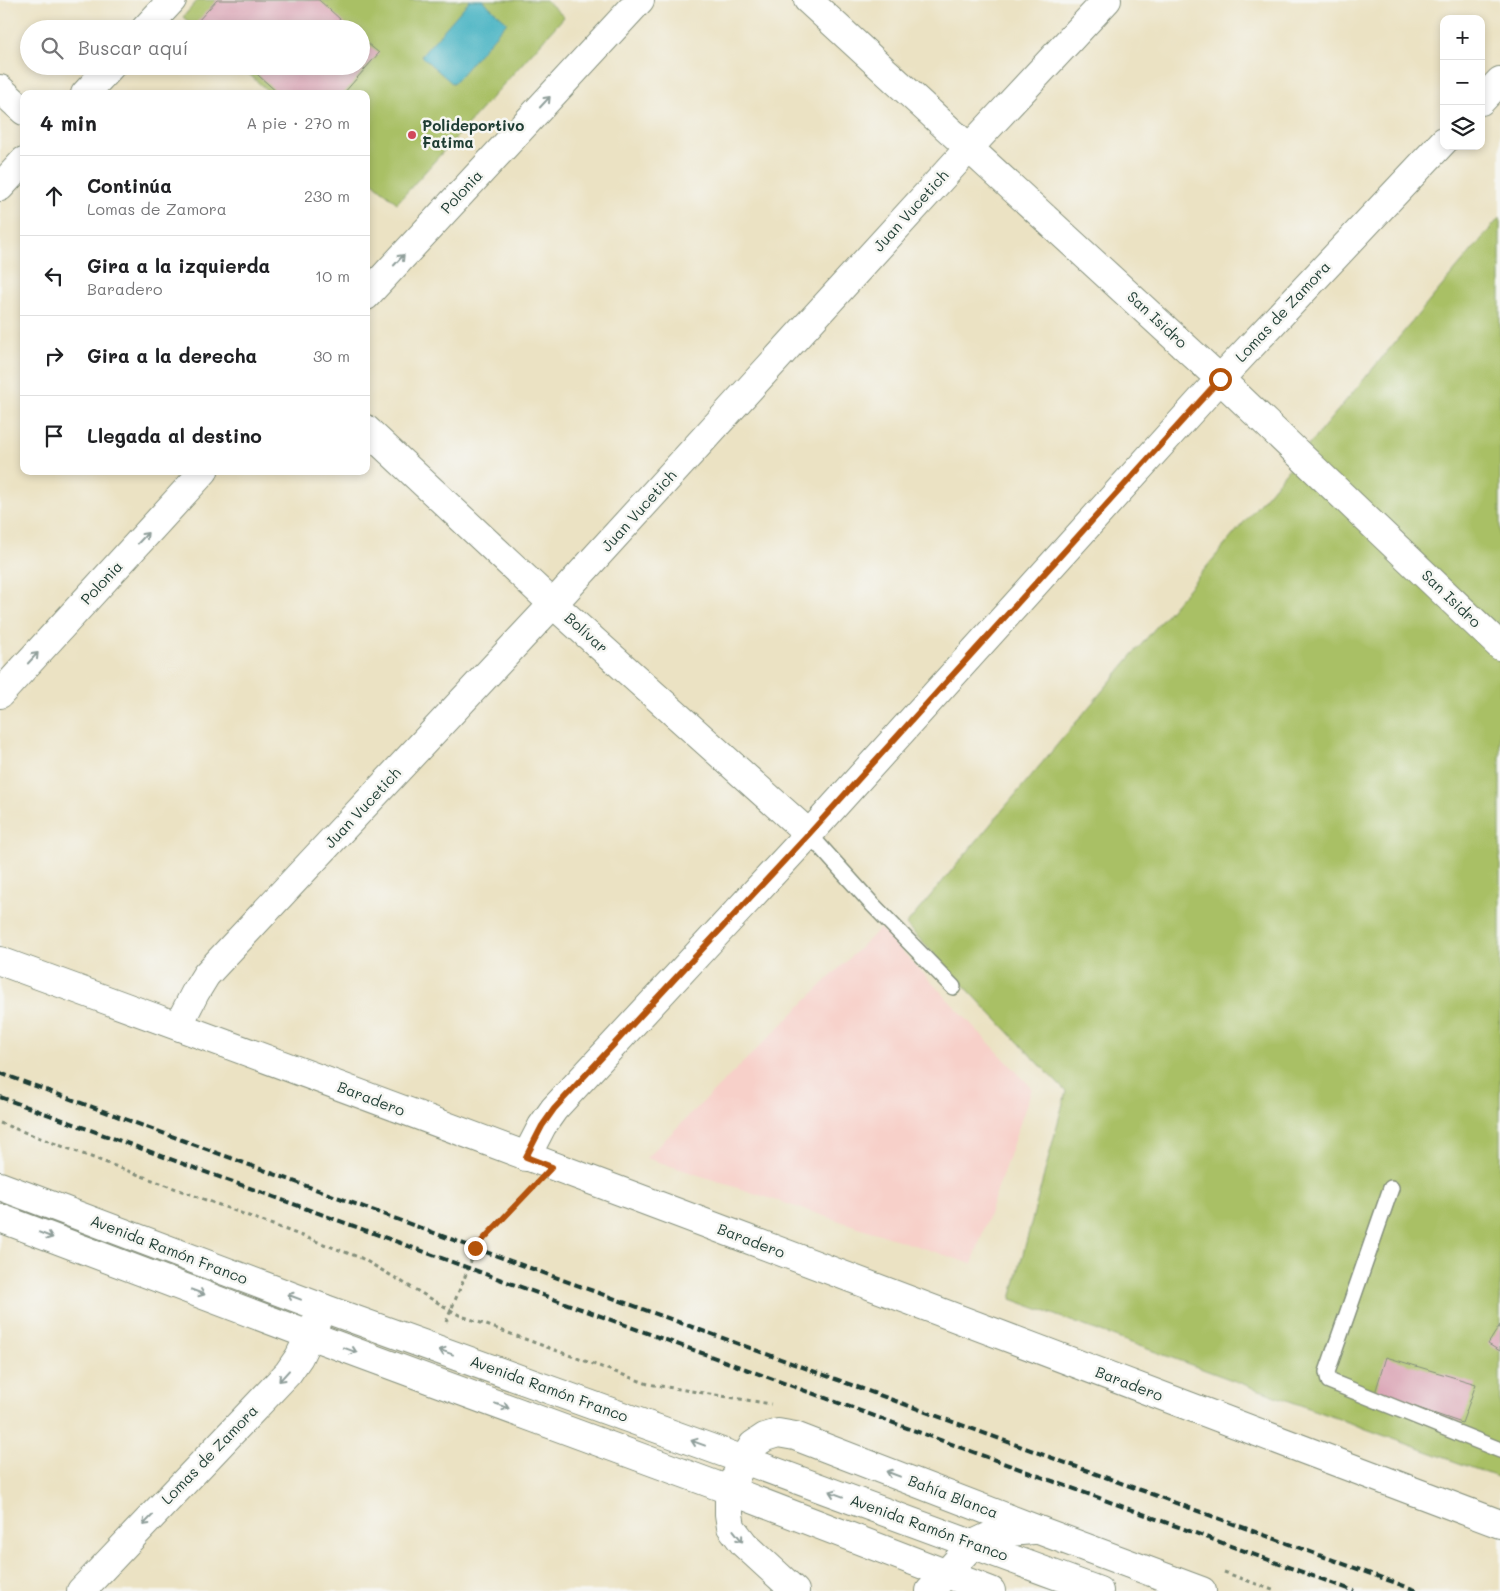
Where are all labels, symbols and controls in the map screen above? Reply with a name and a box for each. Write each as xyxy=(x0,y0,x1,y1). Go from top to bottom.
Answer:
map controls xyxy=(1440,15,1485,150)
button: + xyxy=(1440,15,1485,60)
search box xyxy=(20,20,370,75)
icon: search xyxy=(38,34,66,62)
text: Buscar aquí xyxy=(78,35,188,60)
button: − xyxy=(1440,60,1485,105)
one-way arrow xyxy=(539,96,551,108)
button: layers xyxy=(1440,105,1485,150)
text: 4 min xyxy=(40,109,97,136)
text: A pie · 270 m xyxy=(246,112,350,133)
place label: Polideportivo Fatima xyxy=(422,115,524,152)
marker: Polideportivo Fatima xyxy=(406,129,418,141)
street label: Polonia xyxy=(436,165,487,218)
street label: Juan Vucetich xyxy=(868,165,952,255)
text: Continúa xyxy=(87,173,172,198)
icon: ahead xyxy=(40,182,68,210)
text: 230 m xyxy=(304,185,350,206)
text: Lomas de Zamora xyxy=(87,198,227,219)
text: Gira a la izquierda xyxy=(87,253,270,278)
one-way arrow xyxy=(393,253,405,266)
street label: Lomas de Zamora xyxy=(1230,257,1334,366)
icon: left xyxy=(40,262,68,290)
text: 10 m xyxy=(315,265,350,286)
text: Baradero xyxy=(87,278,162,299)
street label: San Isidro xyxy=(1123,286,1192,352)
icon: right xyxy=(40,342,68,370)
text: Gira a la derecha xyxy=(87,343,257,368)
text: 30 m xyxy=(313,345,350,366)
route start xyxy=(1209,368,1232,391)
icon: arrive xyxy=(40,422,68,450)
text: Llegada al destino xyxy=(87,423,262,448)
street label: Juan Vucetich xyxy=(596,465,680,555)
one-way arrow xyxy=(137,532,149,545)
street label: Polonia xyxy=(76,556,127,609)
street label: San Isidro xyxy=(1418,565,1486,632)
street label: Bolívar xyxy=(561,608,612,657)
one-way arrow xyxy=(27,652,39,664)
street label: Juan Vucetich xyxy=(320,763,405,852)
street label: Baradero xyxy=(335,1076,408,1120)
street label: Avenida Ramón Franco xyxy=(88,1210,251,1288)
street label: Baradero xyxy=(715,1218,788,1262)
one-way arrow xyxy=(37,1231,53,1240)
route end xyxy=(464,1237,487,1260)
one-way arrow xyxy=(190,1289,205,1298)
one-way arrow xyxy=(286,1292,302,1301)
one-way arrow xyxy=(341,1346,357,1355)
one-way arrow xyxy=(439,1347,454,1356)
street label: Avenida Ramón Franco xyxy=(468,1350,631,1426)
street label: Baradero xyxy=(1093,1361,1166,1405)
one-way arrow xyxy=(278,1370,290,1383)
street label: Lomas de Zamora xyxy=(157,1400,262,1508)
one-way arrow xyxy=(494,1402,509,1411)
one-way arrow xyxy=(691,1438,706,1447)
one-way arrow xyxy=(885,1469,901,1478)
street label: Bahía Blanca xyxy=(905,1470,1001,1522)
one-way arrow xyxy=(829,1489,844,1498)
street label: Avenida Ramón Franco xyxy=(848,1489,1011,1565)
one-way arrow xyxy=(142,1513,154,1526)
one-way arrow xyxy=(733,1530,744,1543)

